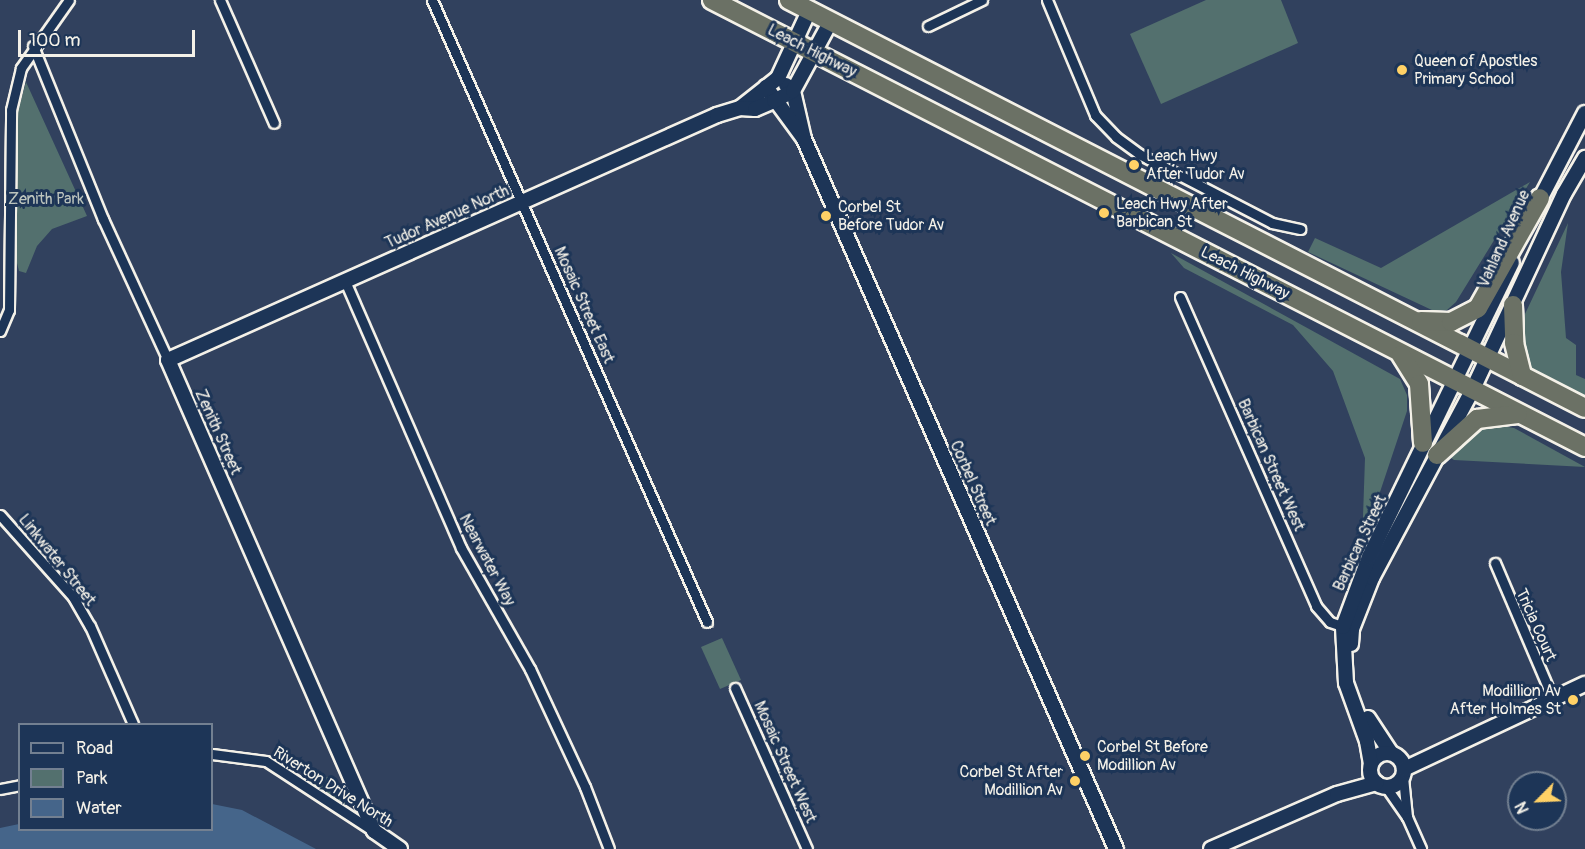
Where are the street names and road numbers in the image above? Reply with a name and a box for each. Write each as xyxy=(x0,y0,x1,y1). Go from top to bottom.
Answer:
street label: Leach Highway xyxy=(764,20,860,82)
street label: Tudor Avenue North xyxy=(382,181,512,253)
street label: Vahland Avenue xyxy=(1474,187,1534,291)
street label: Leach Highway xyxy=(1197,242,1293,304)
street label: Mosaic Street East xyxy=(550,244,618,366)
street label: Zenith Street xyxy=(191,386,245,478)
street label: Barbican Street West xyxy=(1233,396,1309,534)
street label: Corbel Street xyxy=(946,438,1000,528)
street label: Barbican Street xyxy=(1329,492,1391,594)
street label: Linkwater Street xyxy=(14,510,100,610)
street label: Nearwater Way xyxy=(455,511,519,609)
street label: Tricia Court xyxy=(1511,586,1561,664)
street label: Mosaic Street West xyxy=(750,698,820,826)
street label: Riverton Drive North xyxy=(270,742,396,832)

